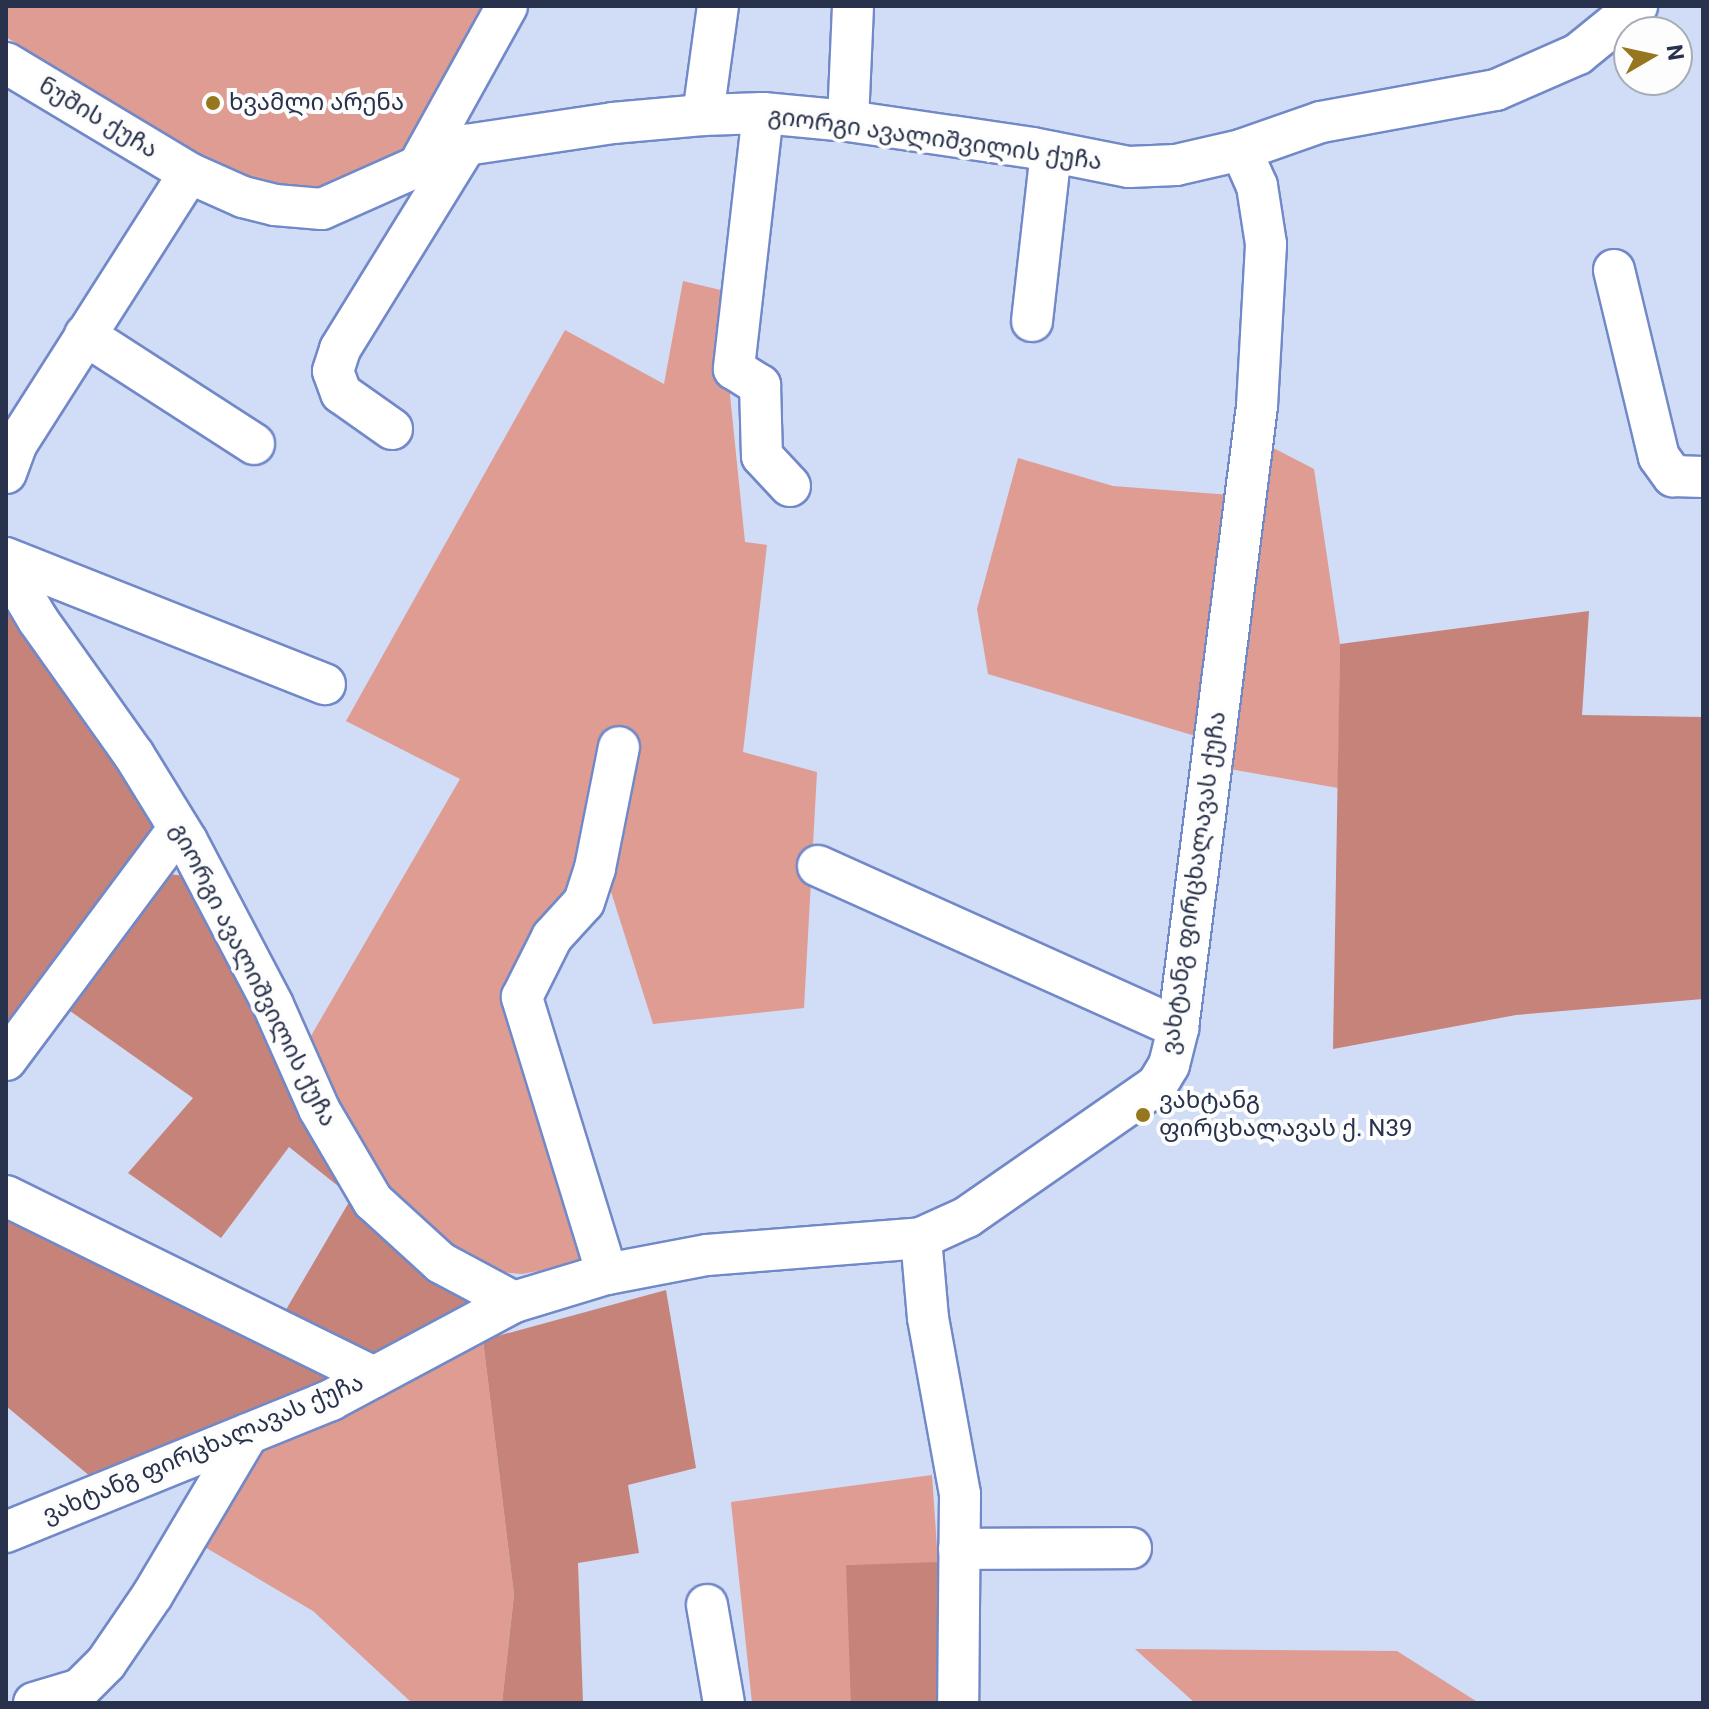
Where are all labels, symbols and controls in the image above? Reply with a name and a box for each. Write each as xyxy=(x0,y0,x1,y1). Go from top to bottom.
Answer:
north arrow xyxy=(1613,16,1693,96)
text: N xyxy=(1662,43,1689,62)
street label: ნუშის ქუჩა xyxy=(33,71,163,165)
place label: ხვამლი არენა xyxy=(229,89,404,117)
marker: ხვამლი არენა xyxy=(204,94,222,112)
street label: გიორგი ავალიშვილის ქუჩა xyxy=(766,101,1104,177)
street label: ვახტანგ ფირცხალავას ქუჩა xyxy=(1156,710,1232,1056)
street label: გიორგი ავალიშვილის ქუჩა xyxy=(164,818,342,1132)
place label: ვახტანგ ფირცხალავას ქ. N39 xyxy=(1159,1087,1412,1143)
marker: ვახტანგ ფირცხალავას ქ. N39 xyxy=(1134,1106,1152,1124)
street label: ვახტანგ ფირცხალავას ქუჩა xyxy=(38,1368,368,1530)

